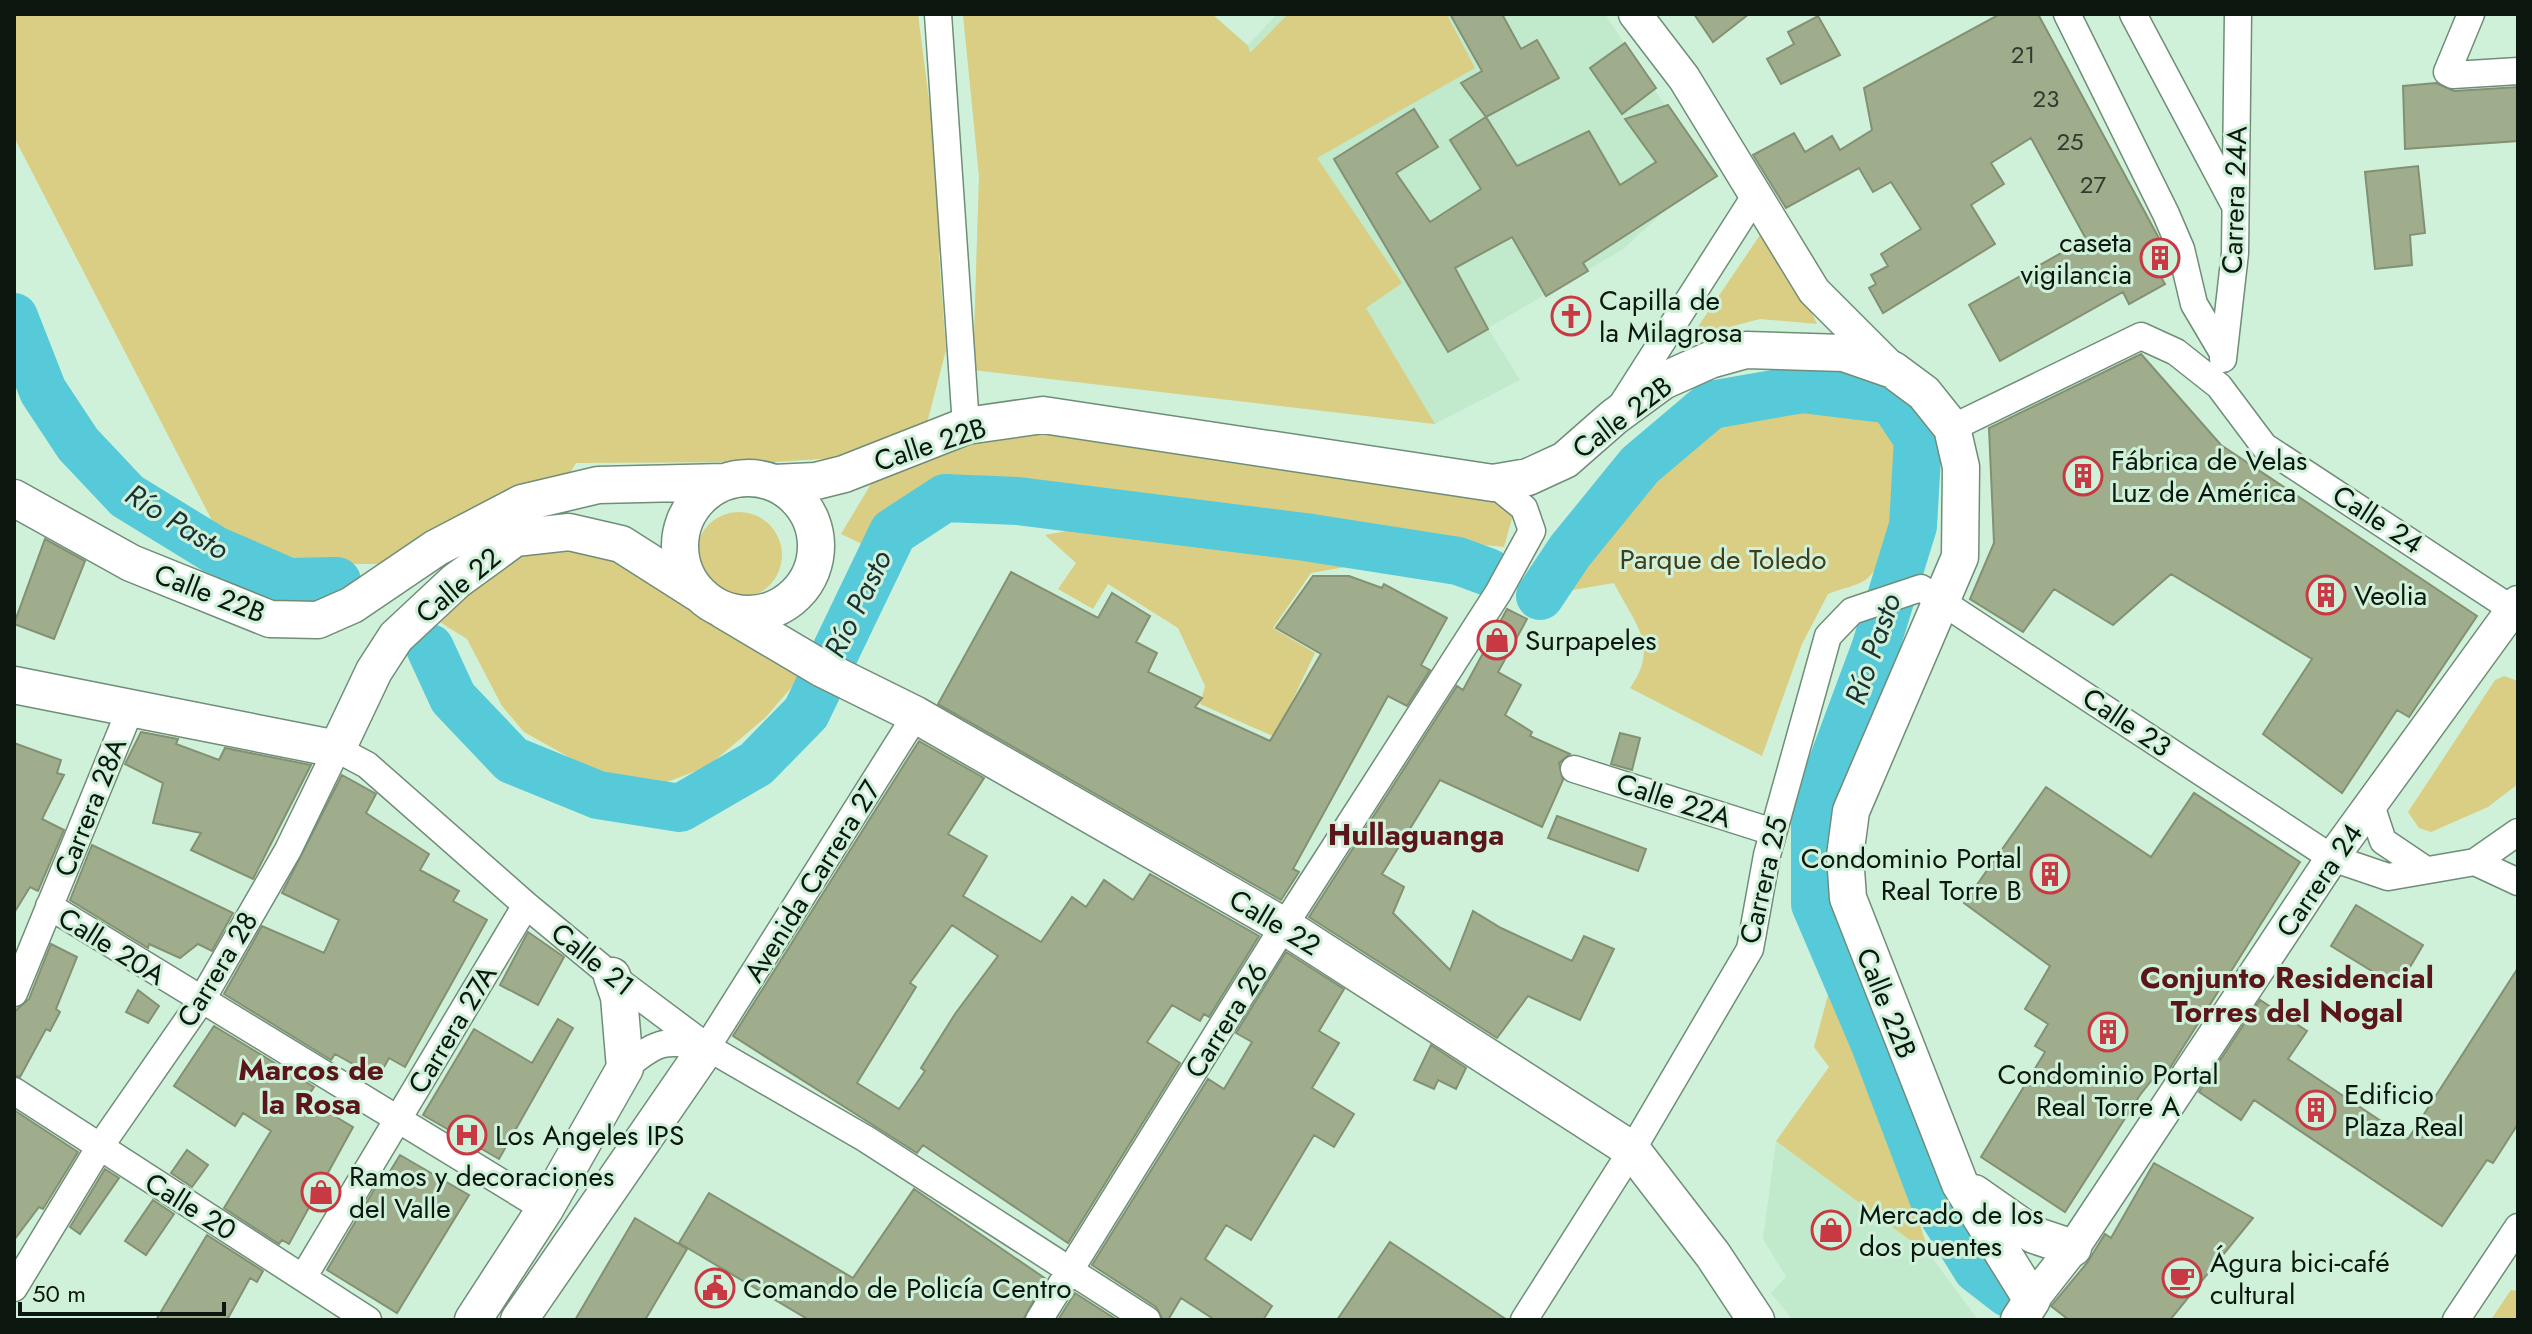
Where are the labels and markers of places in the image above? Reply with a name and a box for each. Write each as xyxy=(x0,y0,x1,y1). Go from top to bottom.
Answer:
place label: caseta vigilancia xyxy=(2020,222,2132,295)
building icon: caseta vigilancia xyxy=(2139,237,2181,279)
place label: Capilla de la Milagrosa xyxy=(1599,280,1742,353)
church icon: Capilla de la Milagrosa xyxy=(1550,295,1592,337)
place label: Fábrica de Velas Luz de América xyxy=(2111,440,2307,513)
building icon: Fábrica de Velas Luz de América xyxy=(2062,455,2104,497)
building icon: Veolia xyxy=(2305,574,2347,616)
place label: Veolia xyxy=(2354,575,2427,616)
shop icon: Surpapeles xyxy=(1476,619,1518,661)
place label: Surpapeles xyxy=(1525,620,1657,661)
place label: Condominio Portal Real Torre B xyxy=(1801,838,2022,911)
building icon: Condominio Portal Real Torre B xyxy=(2029,853,2071,895)
building icon: Condominio Portal Real Torre A xyxy=(2087,1011,2129,1053)
place label: Condominio Portal Real Torre A xyxy=(1997,1054,2219,1127)
place label: Edificio Plaza Real xyxy=(2344,1074,2464,1147)
building icon: Edificio Plaza Real xyxy=(2295,1089,2337,1131)
hospital icon: Los Angeles IPS xyxy=(446,1114,488,1156)
place label: Los Angeles IPS xyxy=(495,1115,684,1156)
place label: Ramos y decoraciones del Valle xyxy=(349,1156,614,1229)
shop icon: Ramos y decoraciones del Valle xyxy=(300,1171,342,1213)
place label: Mercado de los dos puentes xyxy=(1859,1194,2044,1267)
shop icon: Mercado de los dos puentes xyxy=(1810,1209,1852,1251)
place label: Águra bici-café cultural xyxy=(2210,1242,2390,1315)
cafe icon: Águra bici-café cultural xyxy=(2161,1257,2203,1299)
public building icon: Comando de Policía Centro xyxy=(694,1267,736,1309)
place label: Comando de Policía Centro xyxy=(743,1268,1071,1309)

